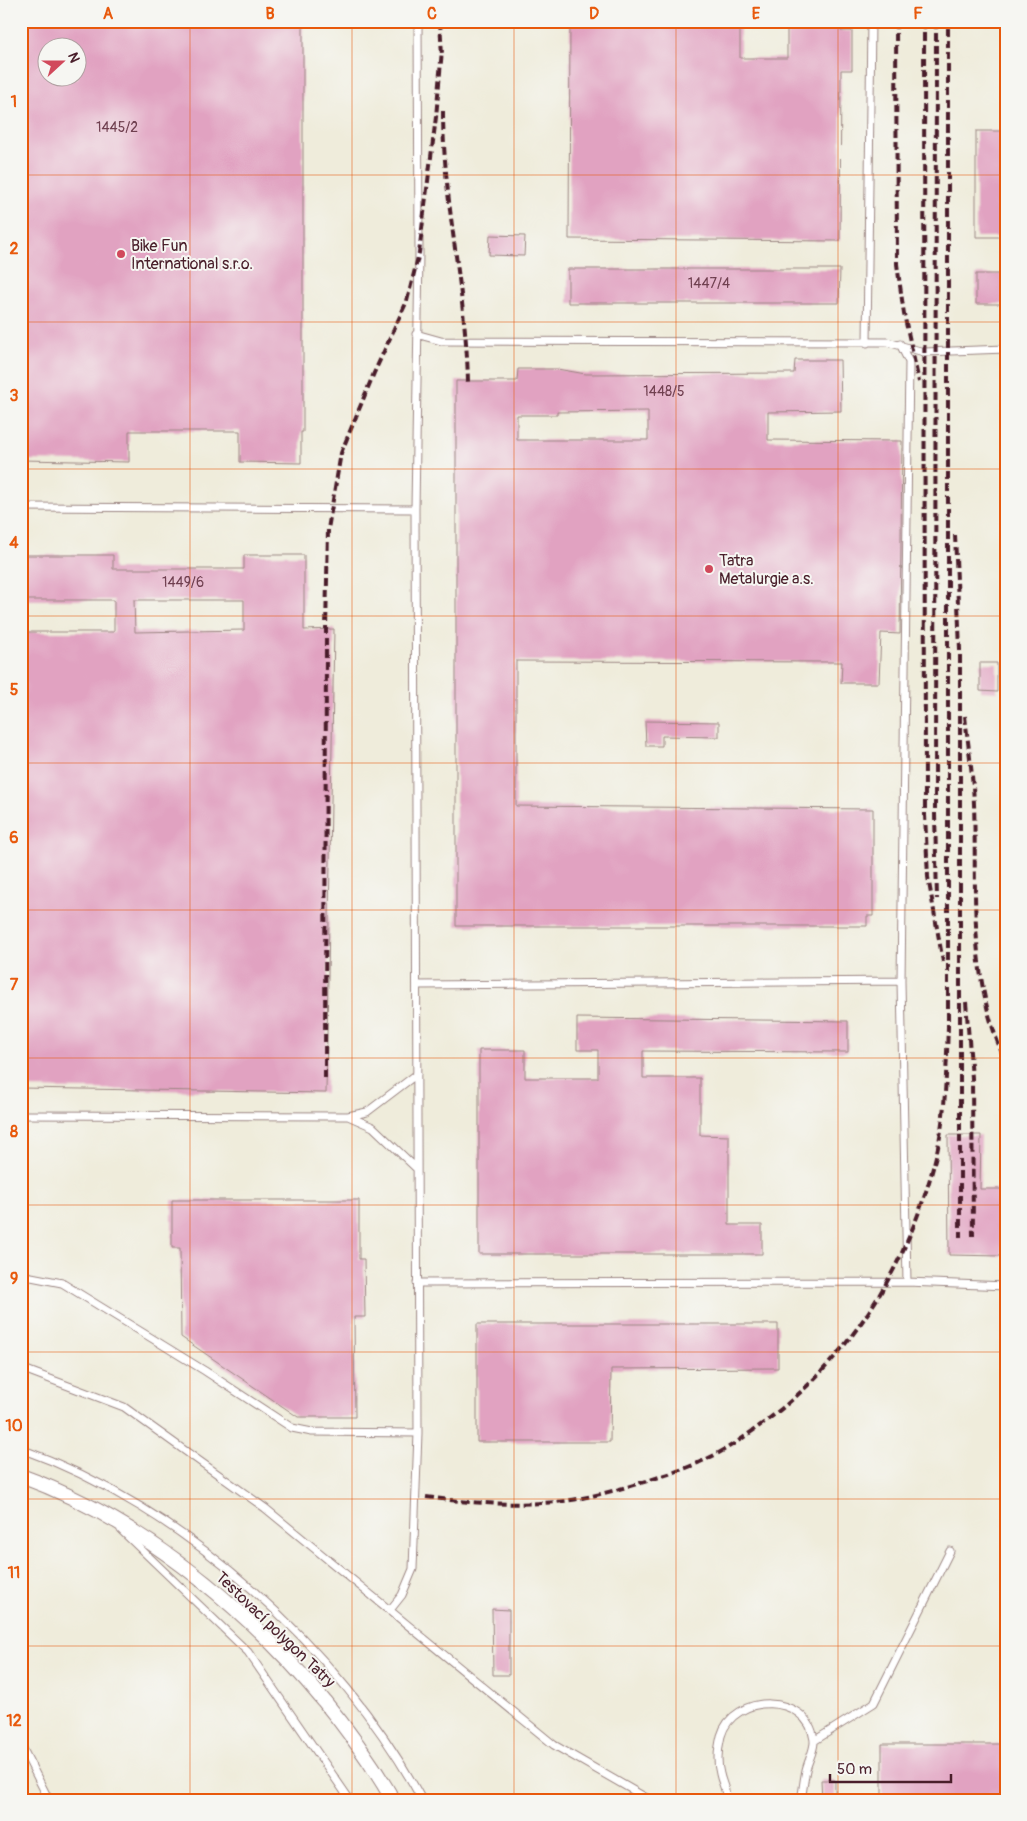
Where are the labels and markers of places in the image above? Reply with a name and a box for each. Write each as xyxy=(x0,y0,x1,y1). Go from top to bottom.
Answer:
place label: Bike Fun International s.r.o. xyxy=(131,236,253,274)
marker: Bike Fun International s.r.o. xyxy=(115,248,127,260)
place label: Tatra Metalurgie a.s. xyxy=(719,551,814,589)
marker: Tatra Metalurgie a.s. xyxy=(703,563,715,575)

